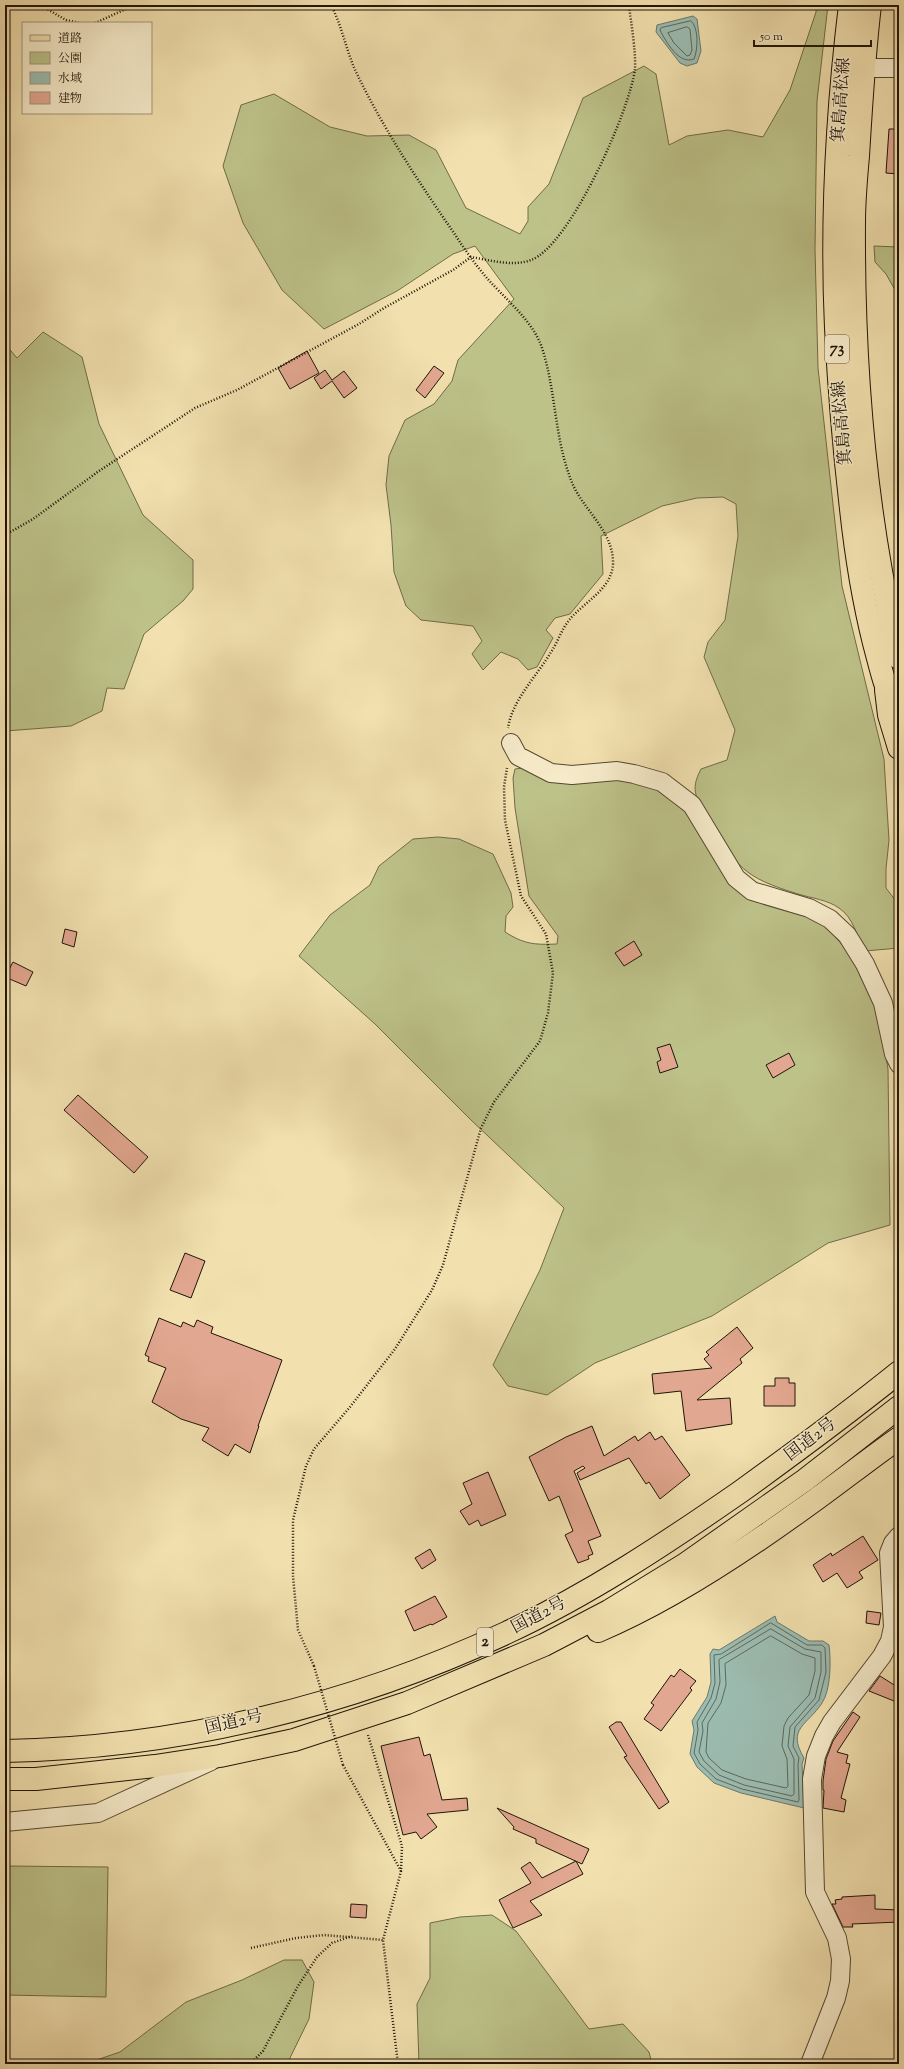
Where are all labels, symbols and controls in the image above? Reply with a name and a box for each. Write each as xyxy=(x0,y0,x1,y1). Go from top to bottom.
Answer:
legend xyxy=(22,22,152,114)
scale bar xyxy=(754,22,871,48)
text: 50 m xyxy=(759,28,783,46)
text: 道路 xyxy=(58,30,82,48)
text: 公園 xyxy=(58,50,82,68)
street label: 箕島高松線 xyxy=(827,57,857,143)
text: 水域 xyxy=(58,70,82,88)
text: 建物 xyxy=(58,90,82,108)
road number: 73 xyxy=(825,335,849,363)
street label: 箕島高松線 xyxy=(827,380,859,466)
street label: 国道2号 xyxy=(780,1413,842,1467)
street label: 国道2号 xyxy=(507,1592,571,1640)
road number: 2 xyxy=(477,1628,493,1656)
street label: 国道2号 xyxy=(203,1705,265,1741)

